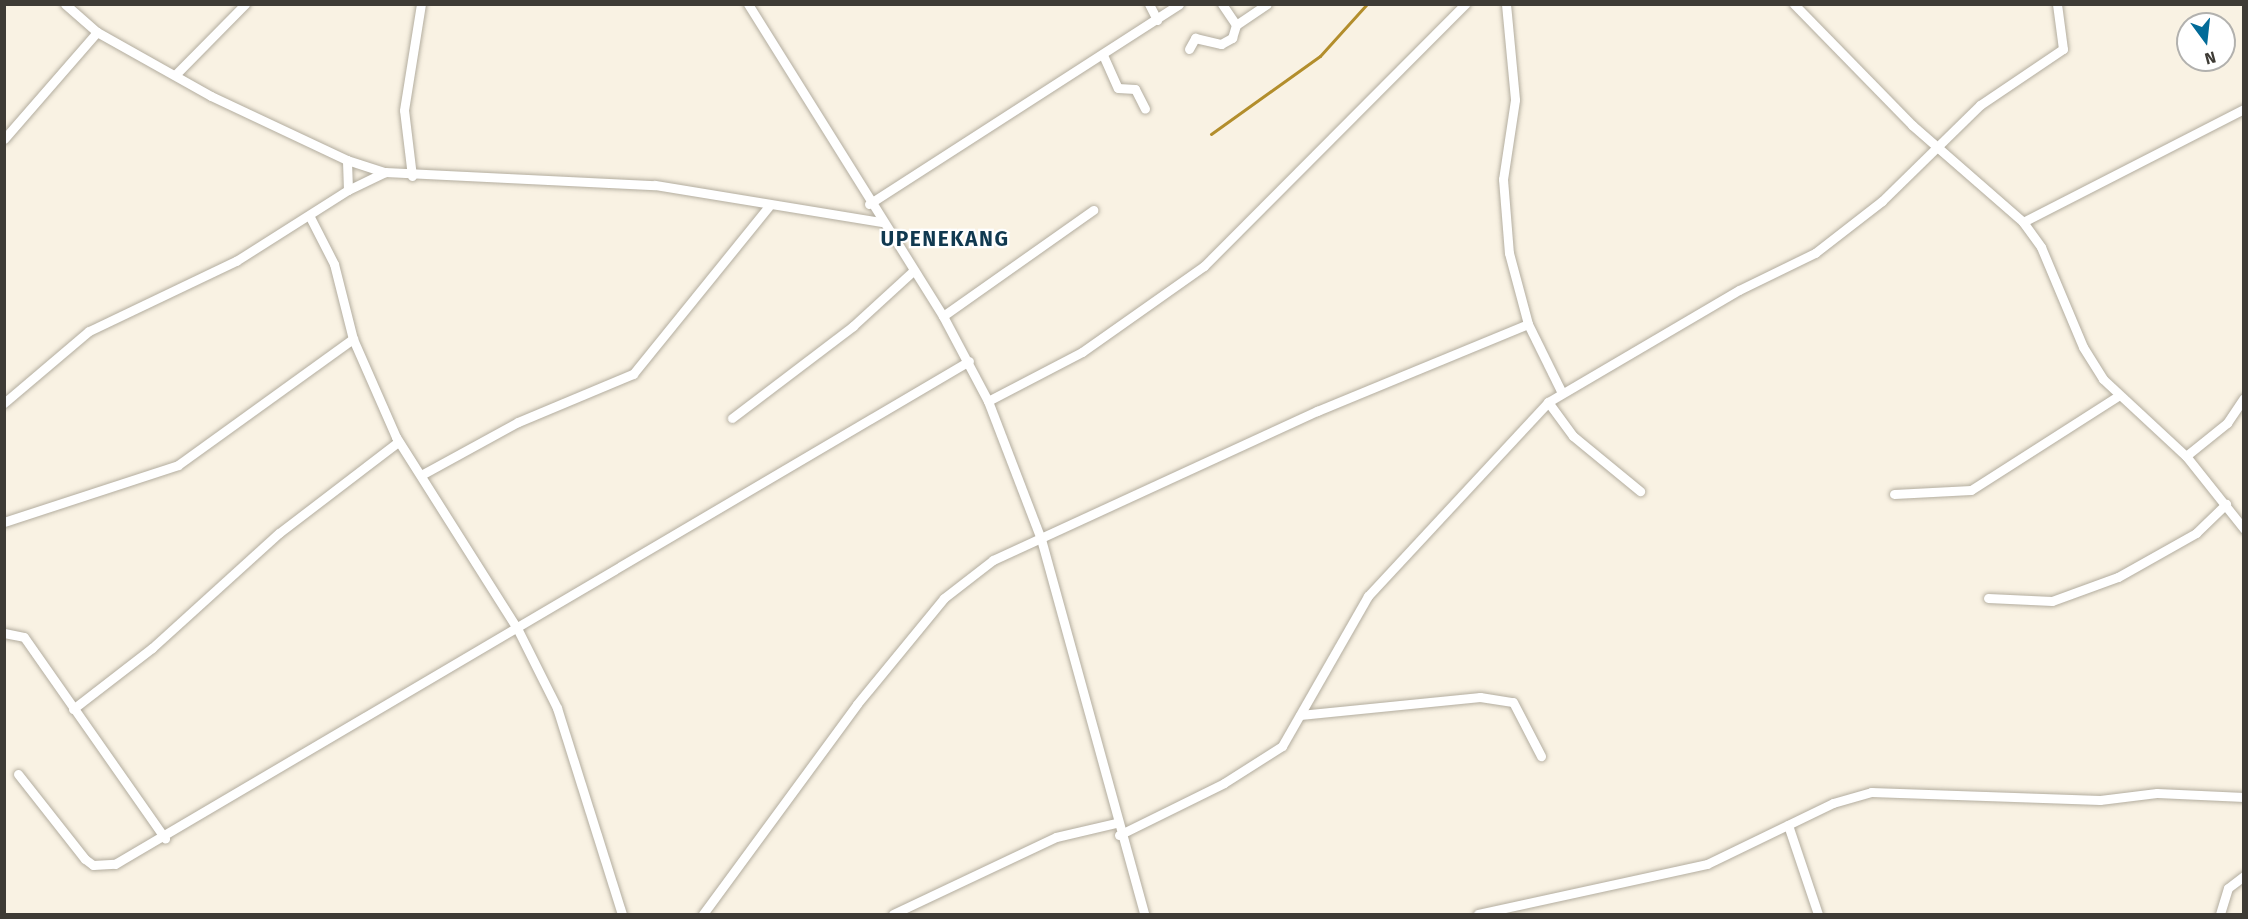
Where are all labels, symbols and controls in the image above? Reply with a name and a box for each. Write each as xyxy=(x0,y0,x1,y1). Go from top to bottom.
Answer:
north arrow xyxy=(2176,12,2236,72)
text: N xyxy=(2203,47,2218,68)
district label: UPENEKANG xyxy=(881,226,1009,252)

